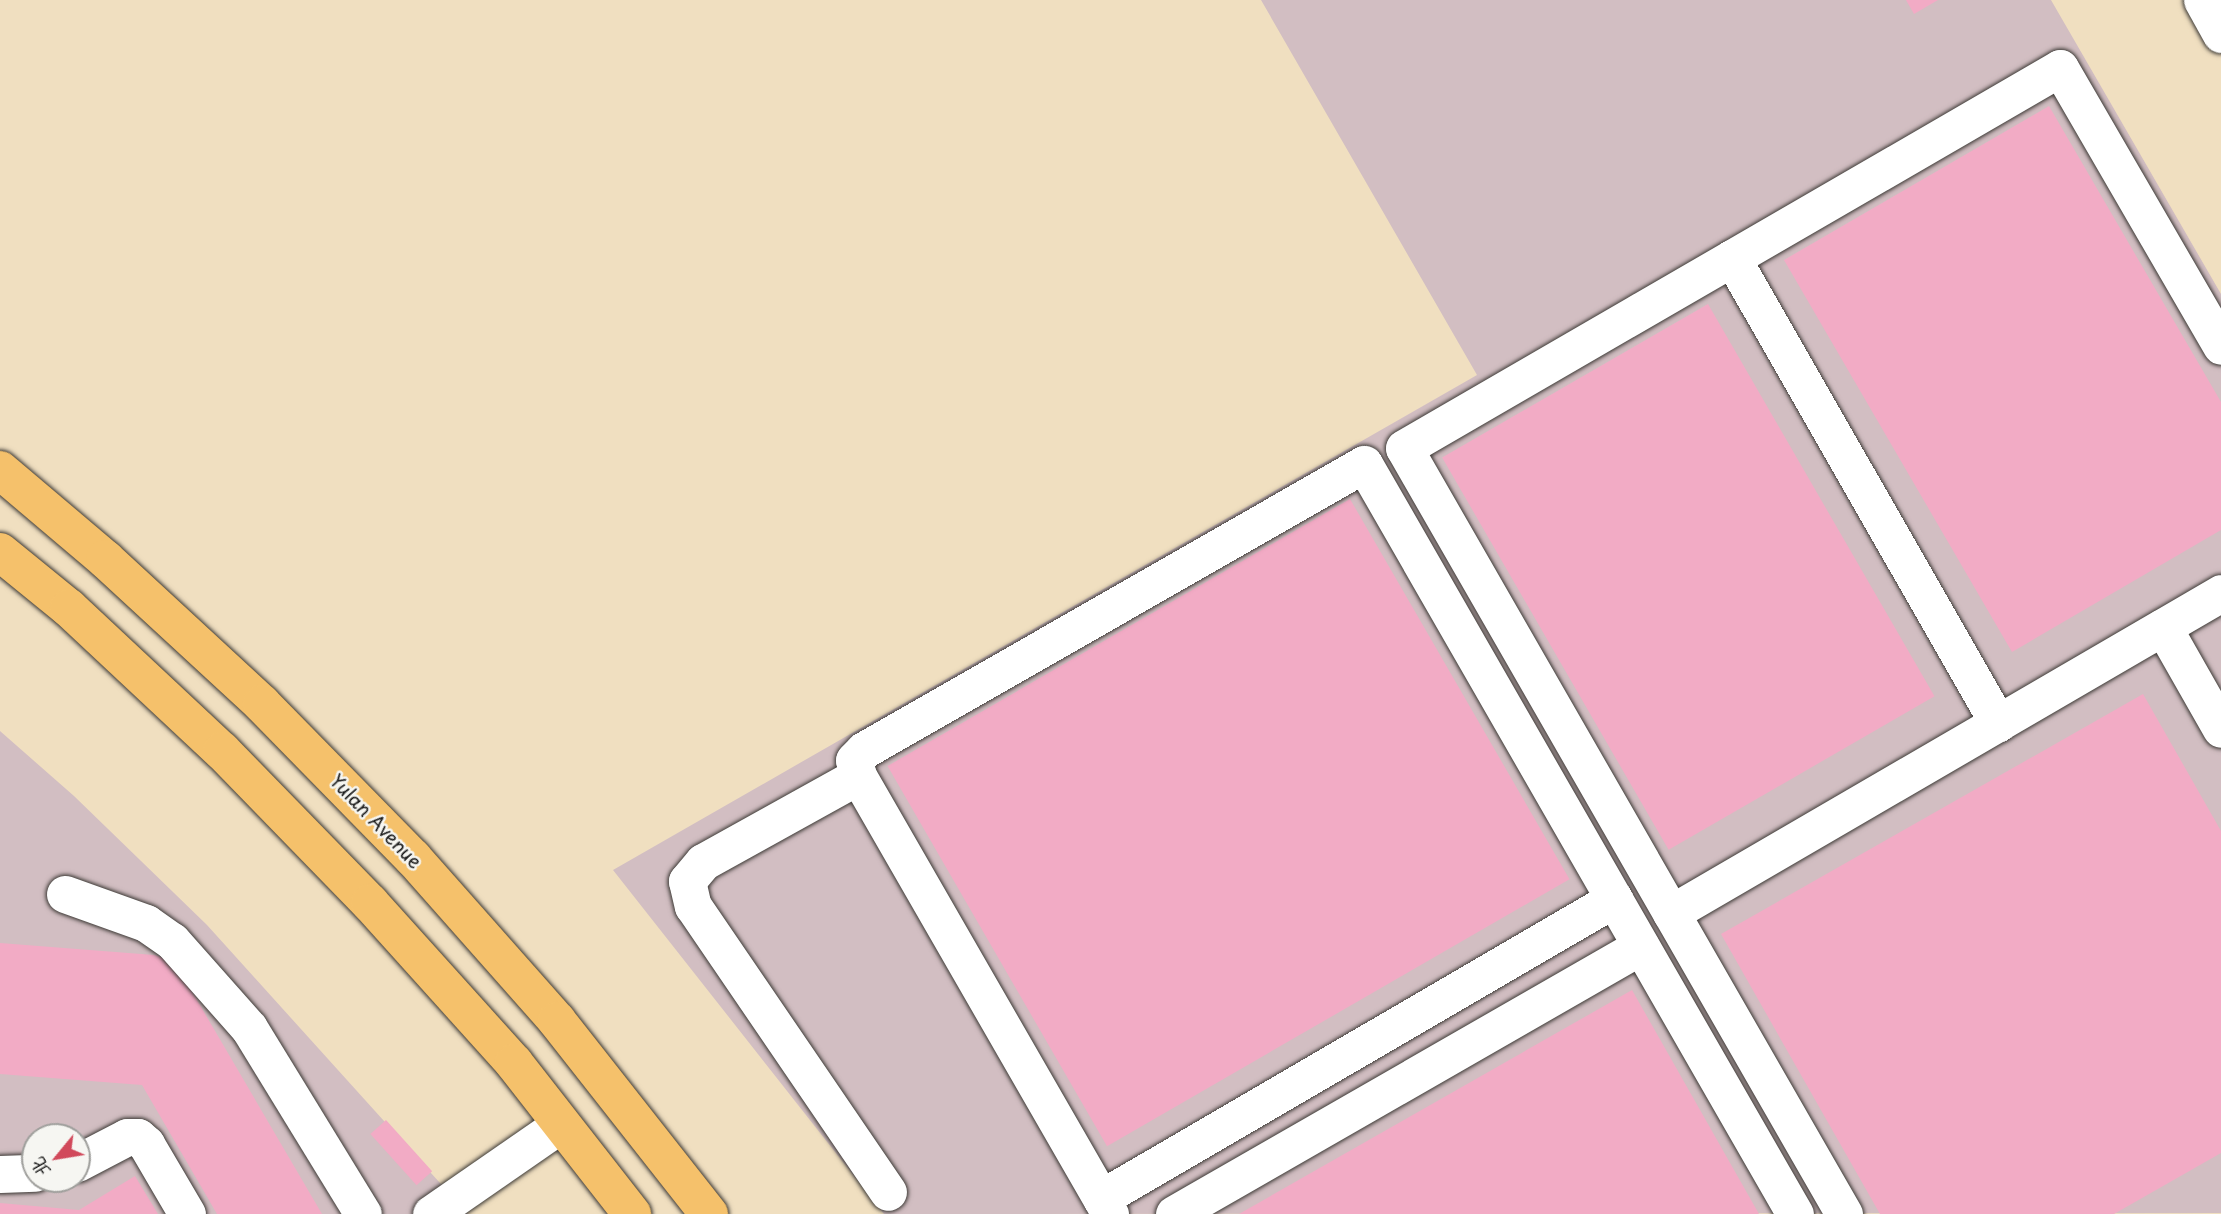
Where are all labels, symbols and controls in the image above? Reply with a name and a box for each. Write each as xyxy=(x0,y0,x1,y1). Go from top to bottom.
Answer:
street label: Yulan Avenue xyxy=(326,769,426,873)
north arrow xyxy=(21,1123,91,1193)
text: 北 xyxy=(23,1152,56,1183)

